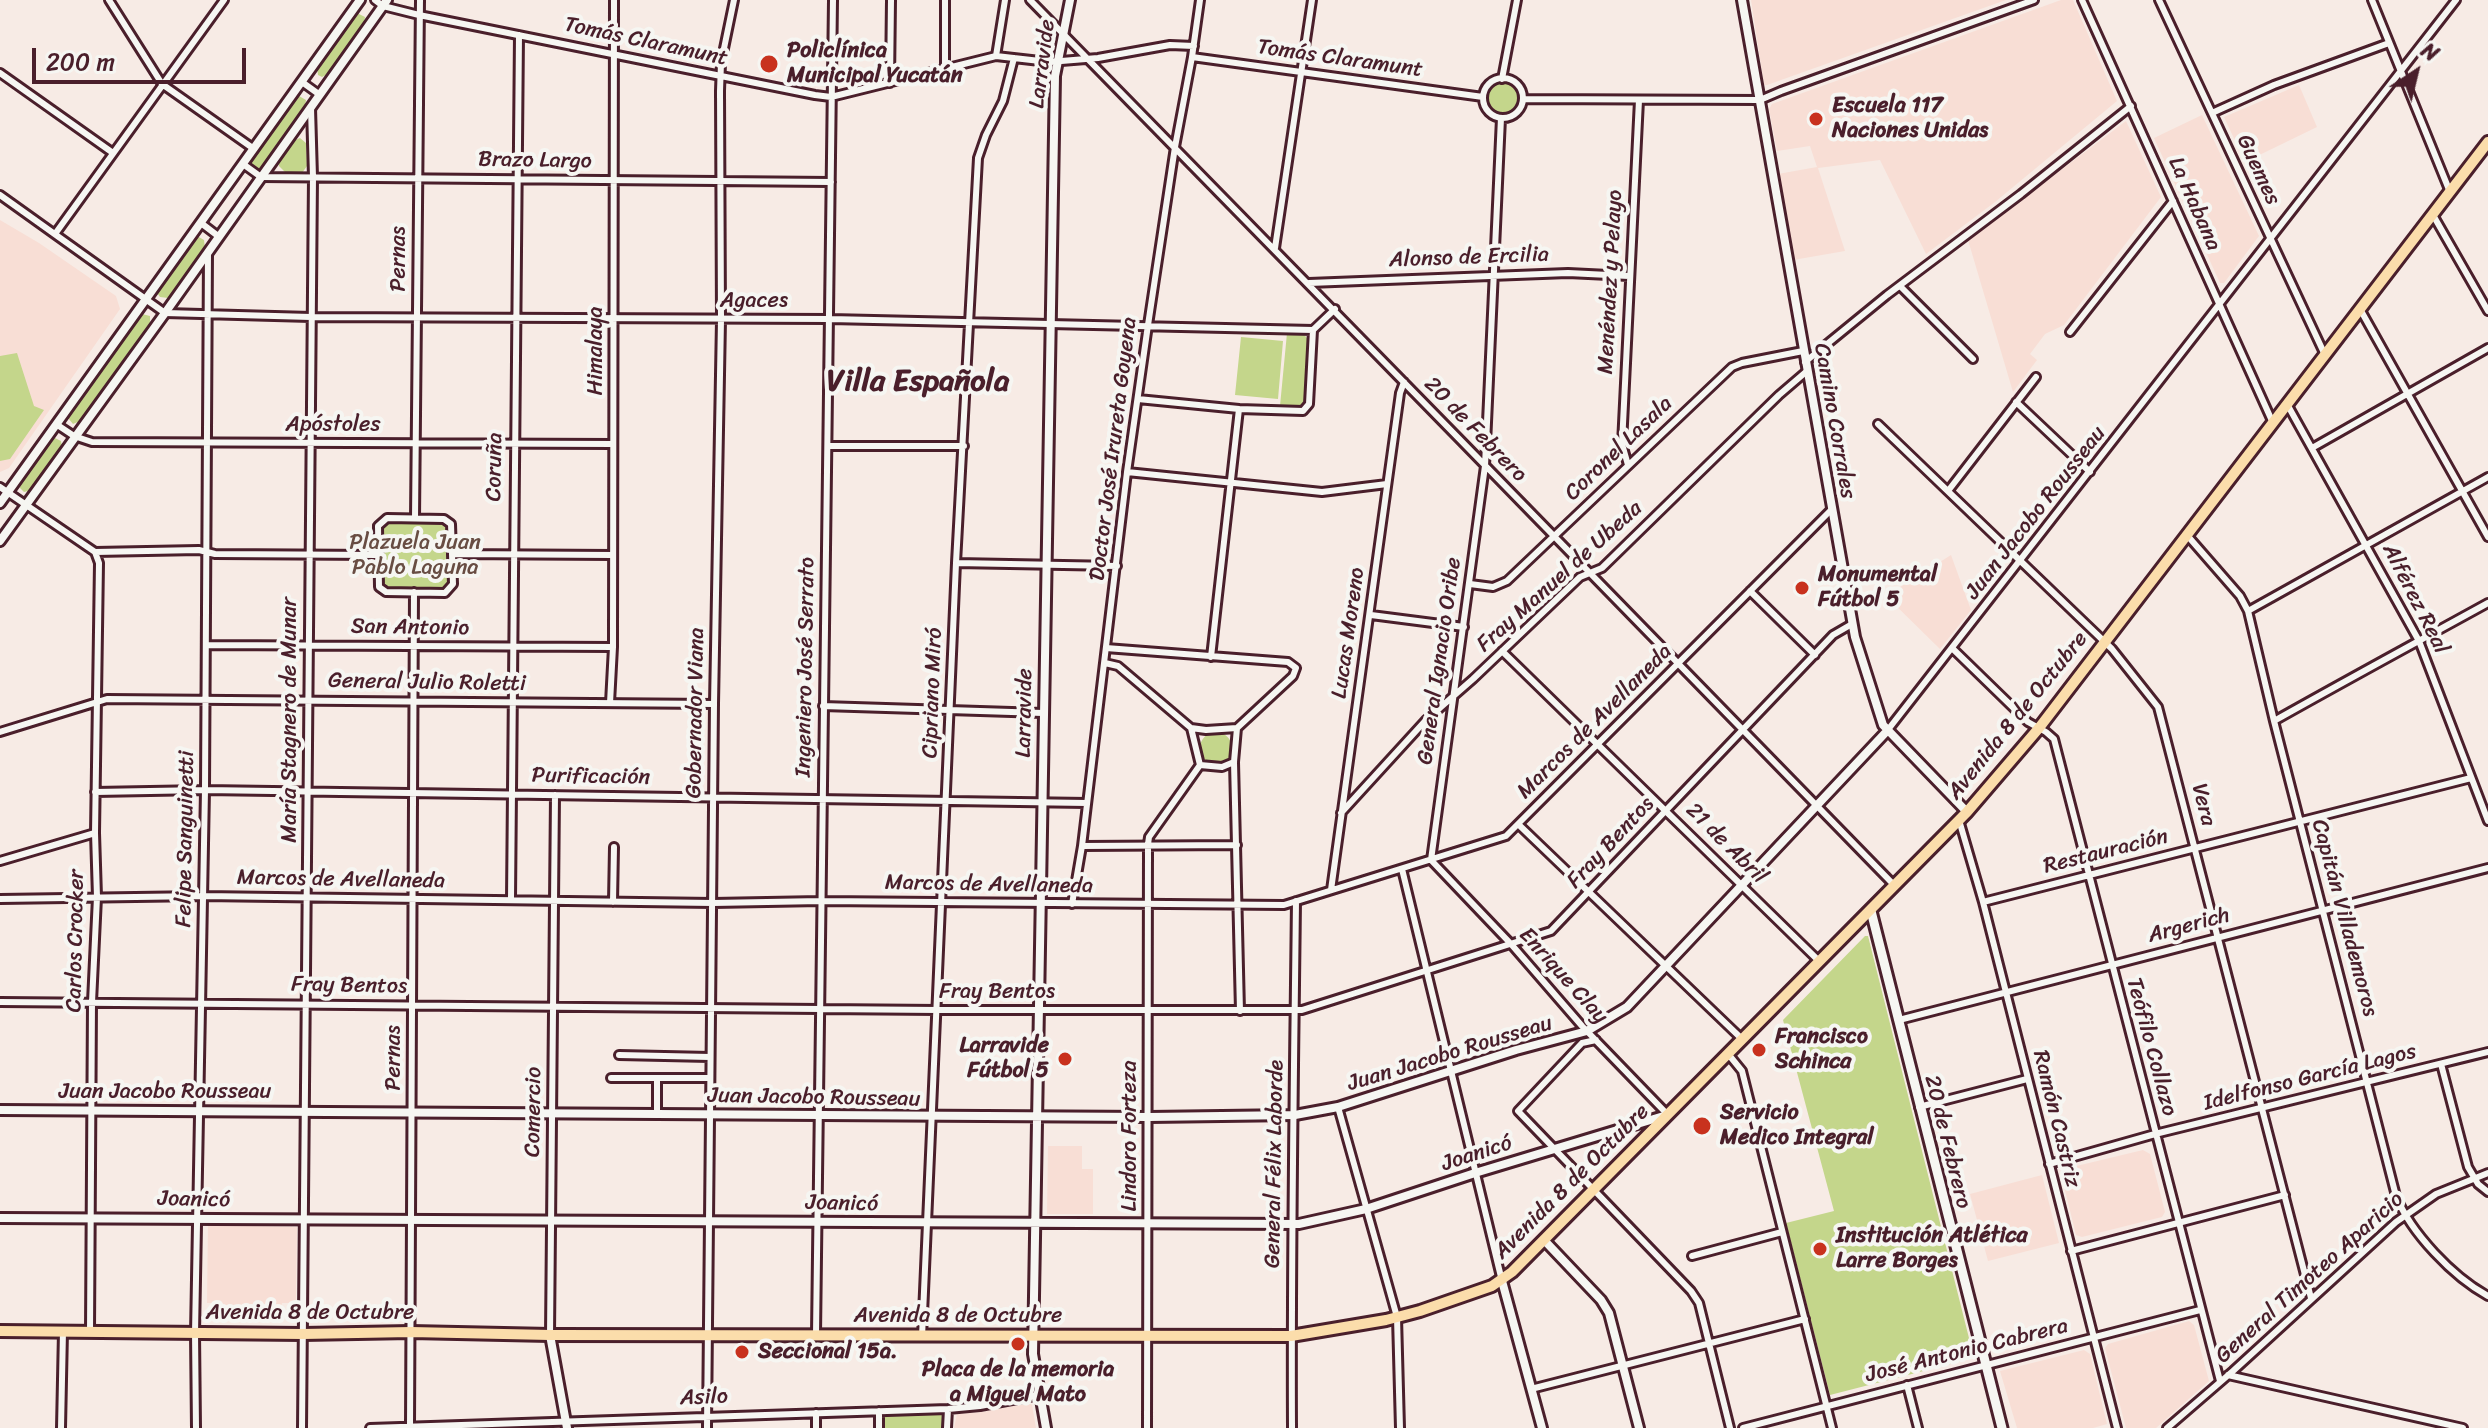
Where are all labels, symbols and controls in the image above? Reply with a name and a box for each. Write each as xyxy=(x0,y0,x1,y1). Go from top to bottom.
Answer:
street label: Tomás Claramunt xyxy=(562,12,730,72)
street label: Larravide xyxy=(1024,18,1062,110)
scale bar xyxy=(36,32,250,82)
north arrow xyxy=(2376,32,2456,112)
text: N xyxy=(2413,32,2447,72)
street label: Tomás Claramunt xyxy=(1256,34,1424,84)
place label: Policlínica Municipal Yucatán xyxy=(787,38,963,90)
text: 200 m xyxy=(46,41,115,83)
marker: Policlínica Municipal Yucatán xyxy=(758,53,780,75)
place label: Escuela 117 Naciones Unidas xyxy=(1832,93,1988,144)
marker: Escuela 117 Naciones Unidas xyxy=(1807,110,1825,128)
street label: Guemes xyxy=(2230,131,2286,209)
street label: Brazo Largo xyxy=(478,147,592,175)
street label: La Habana xyxy=(2162,153,2226,255)
street label: Menéndez y Pelayo xyxy=(1593,189,1629,375)
street label: Pernas xyxy=(386,226,412,292)
street label: Alonso de Ercilia xyxy=(1389,242,1549,274)
street label: Agaces xyxy=(720,288,788,314)
street label: Himalaya xyxy=(583,306,609,396)
street label: Doctor José Irureta Goyena xyxy=(1085,316,1143,582)
street label: Camino Corrales xyxy=(1807,341,1861,501)
district label: Villa Española xyxy=(827,364,1009,400)
street label: 20 de Febrero xyxy=(1418,372,1532,488)
street label: Coronel Lasala xyxy=(1560,391,1678,507)
street label: Apóstoles xyxy=(285,412,381,438)
street label: Juan Jacobo Rousseau xyxy=(1960,421,2112,605)
street label: Coruña xyxy=(481,432,509,502)
street label: Fray Manuel de Ubeda xyxy=(1472,496,1648,658)
park label: Plazuela Juan Pablo Laguna xyxy=(349,530,481,582)
street label: Alférez Real xyxy=(2376,540,2454,658)
street label: General Ignacio Oribe xyxy=(1412,556,1468,766)
street label: Ingeniero José Serrato xyxy=(791,557,821,777)
place label: Monumental Fútbol 5 xyxy=(1818,562,1937,614)
street label: Lucas Moreno xyxy=(1327,566,1371,700)
marker: Monumental Fútbol 5 xyxy=(1793,579,1811,597)
street label: María Stagnero de Munar xyxy=(277,597,303,843)
street label: San Antonio xyxy=(351,614,469,642)
street label: Gobernador Viana xyxy=(681,627,711,799)
street label: Cipriano Miró xyxy=(918,627,948,759)
street label: Avenida 8 de Octubre xyxy=(1942,627,2094,805)
street label: Marcos de Avellaneda xyxy=(1512,639,1678,805)
street label: General Julio Roletti xyxy=(328,668,526,698)
street label: Larravide xyxy=(1011,668,1039,758)
street label: Felipe Sanguinetti xyxy=(171,750,201,928)
street label: Purificación xyxy=(531,763,651,791)
street label: Vera xyxy=(2185,781,2221,829)
street label: Fray Bentos xyxy=(1562,792,1660,894)
street label: 21 de Abril xyxy=(1680,798,1772,890)
street label: Capitán Villademoros xyxy=(2305,817,2383,1019)
street label: Restauración xyxy=(2041,824,2171,880)
street label: Marcos de Avellaneda xyxy=(237,865,445,895)
street label: Carlos Crocker xyxy=(62,869,90,1013)
street label: Marcos de Avellaneda xyxy=(885,870,1093,900)
street label: Argerich xyxy=(2145,902,2233,950)
street label: Enrique Clay xyxy=(1513,922,1613,1030)
street label: Fray Bentos xyxy=(291,972,407,1000)
street label: Teófilo Collazo xyxy=(2120,975,2182,1119)
street label: Fray Bentos xyxy=(939,979,1055,1005)
street label: Juan Jacobo Rousseau xyxy=(1344,1010,1556,1098)
place label: Francisco Schinca xyxy=(1775,1024,1868,1076)
street label: Pernas xyxy=(381,1025,407,1091)
place label: Larravide Fútbol 5 xyxy=(960,1033,1049,1084)
street label: Idelfonso García Lagos xyxy=(2201,1039,2419,1117)
marker: Francisco Schinca xyxy=(1750,1041,1768,1059)
street label: Ramón Castriz xyxy=(2026,1048,2086,1190)
marker: Larravide Fútbol 5 xyxy=(1056,1050,1074,1068)
street label: Lindoro Forteza xyxy=(1117,1060,1143,1212)
street label: General Félix Laborde xyxy=(1260,1060,1290,1268)
street label: Comercio xyxy=(520,1067,548,1157)
street label: 20 de Febrero xyxy=(1918,1073,1976,1211)
street label: Juan Jacobo Rousseau xyxy=(59,1079,271,1105)
street label: Juan Jacobo Rousseau xyxy=(707,1083,921,1113)
street label: Avenida 8 de Octubre xyxy=(1489,1099,1655,1265)
place label: Servicio Medico Integral xyxy=(1720,1100,1873,1152)
marker: Servicio Medico Integral xyxy=(1691,1115,1713,1137)
street label: Joanicó xyxy=(1438,1130,1516,1178)
street label: Joanicó xyxy=(157,1186,231,1214)
street label: General Timoteo Aparicio xyxy=(2210,1187,2410,1369)
street label: Joanicó xyxy=(805,1190,879,1218)
place label: Institución Atlética Larre Borges xyxy=(1836,1223,2028,1274)
marker: Institución Atlética Larre Borges xyxy=(1811,1240,1829,1258)
street label: Avenida 8 de Octubre xyxy=(206,1300,414,1326)
street label: Avenida 8 de Octubre xyxy=(854,1303,1062,1329)
street label: José Antonio Cabrera xyxy=(1863,1313,2071,1389)
marker: Placa de la memoria a Miguel Mato xyxy=(1009,1335,1027,1353)
place label: Seccional 15a. xyxy=(758,1339,898,1365)
marker: Seccional 15a. xyxy=(733,1343,751,1361)
place label: Placa de la memoria a Miguel Mato xyxy=(922,1357,1114,1408)
street label: Asilo xyxy=(680,1384,728,1412)

